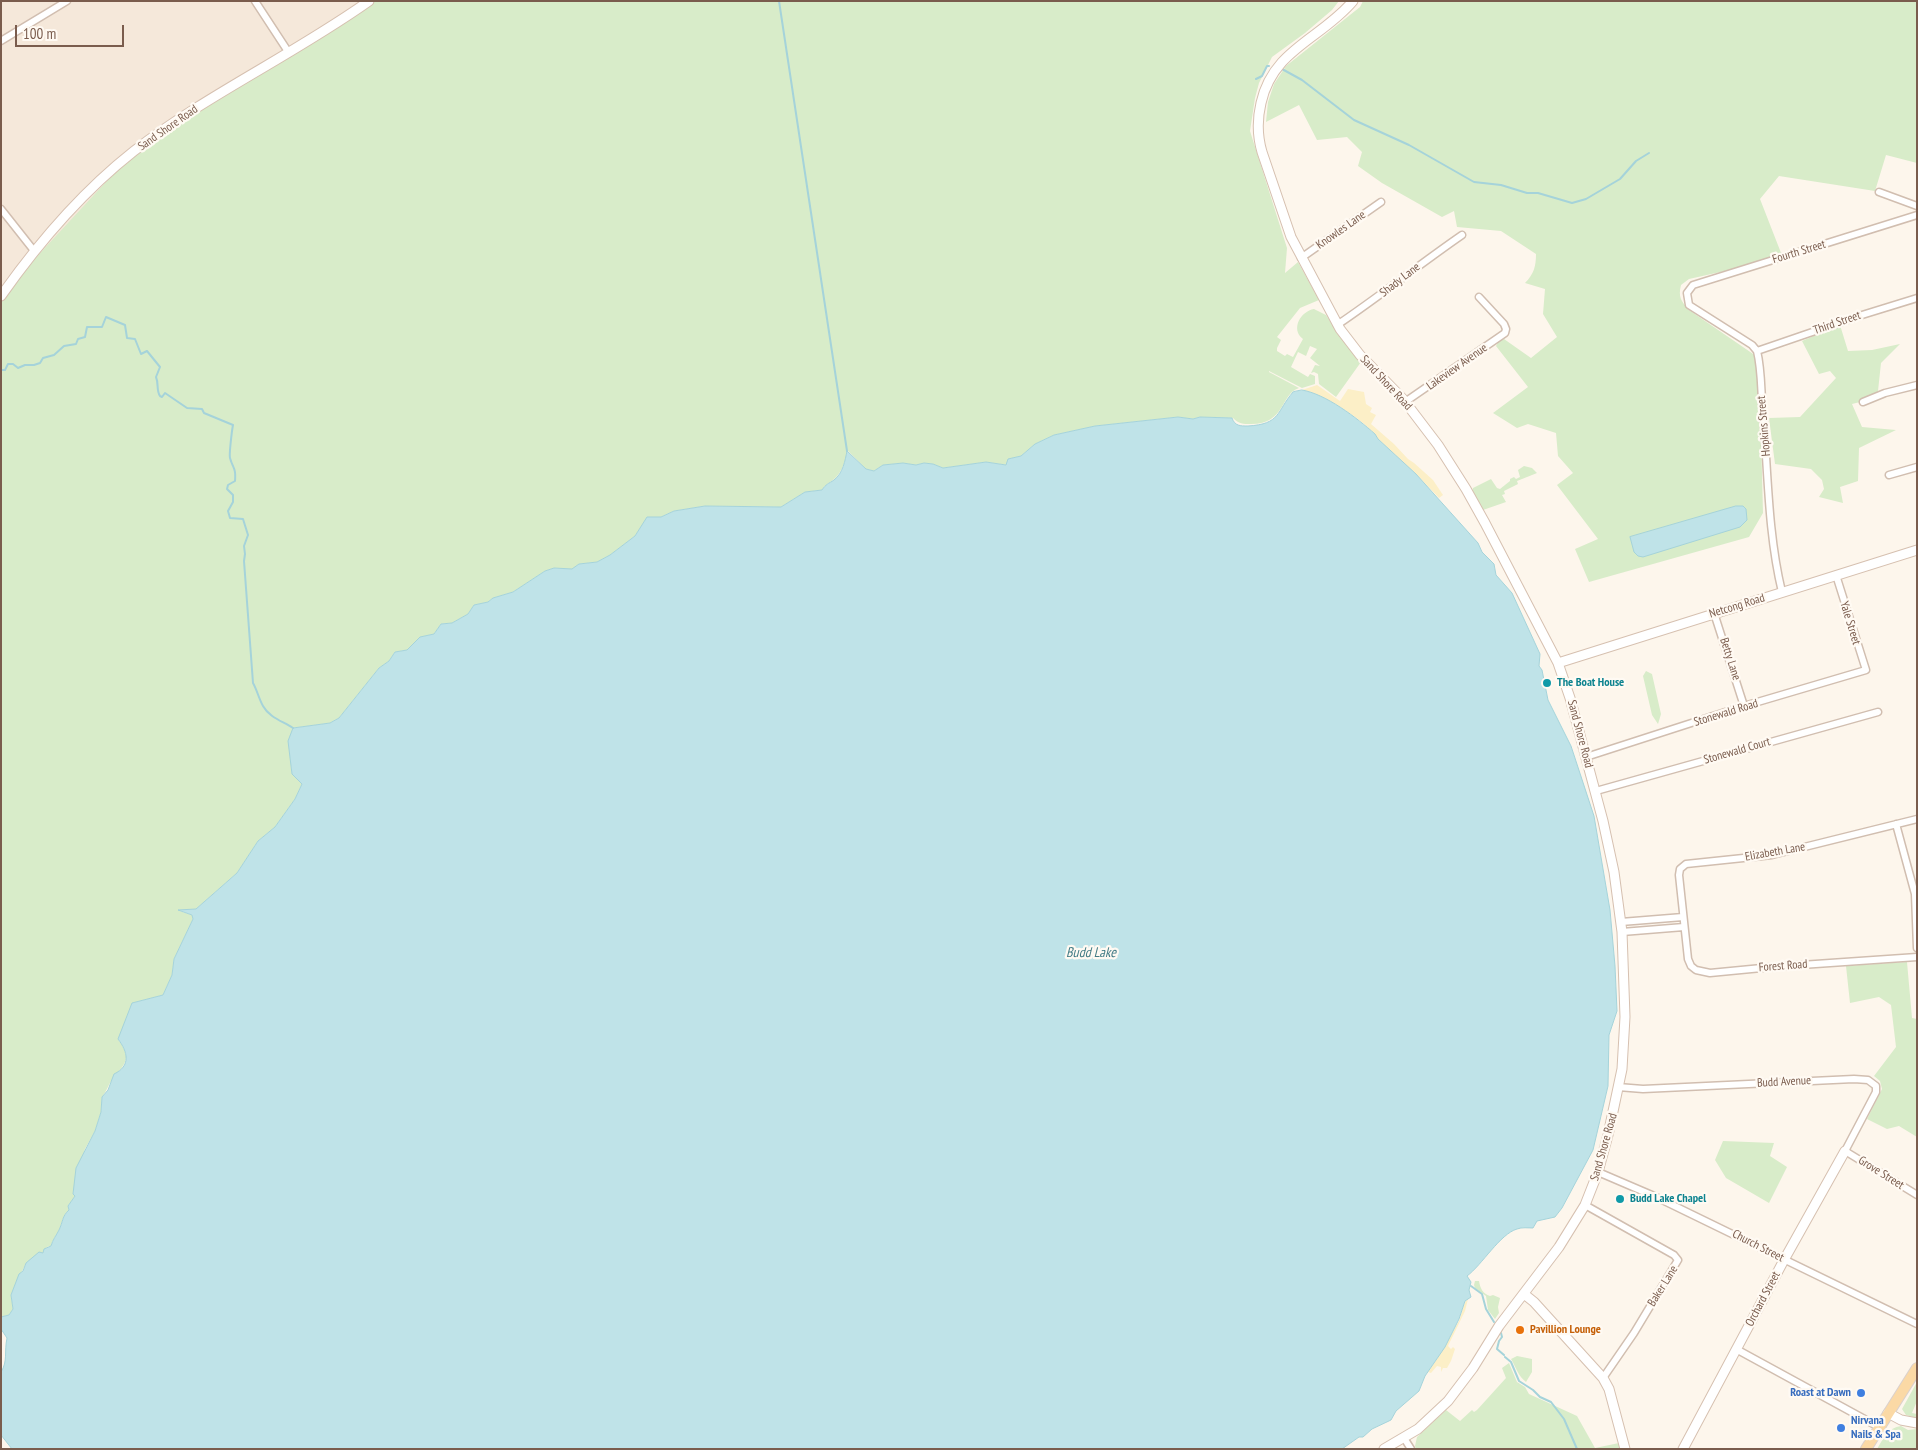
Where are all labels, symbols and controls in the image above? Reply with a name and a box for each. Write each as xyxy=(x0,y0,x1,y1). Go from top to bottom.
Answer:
scale bar xyxy=(18,15,126,47)
text: 100 m xyxy=(23,24,56,43)
street label: Sand Shore Road xyxy=(135,102,201,154)
street label: Knowles Lane xyxy=(1313,208,1369,252)
street label: Fourth Street xyxy=(1771,237,1827,267)
street label: Shady Lane xyxy=(1377,260,1423,300)
street label: Third Street xyxy=(1811,308,1863,338)
street label: Lakeview Avenue xyxy=(1424,341,1490,393)
street label: Sand Shore Road xyxy=(1357,353,1415,413)
street label: Hopkins Street xyxy=(1754,395,1774,457)
street label: Netcong Road xyxy=(1707,591,1767,621)
street label: Yale Street xyxy=(1837,600,1863,646)
street label: Betty Lane xyxy=(1716,636,1744,682)
place label: The Boat House xyxy=(1557,676,1624,690)
marker: The Boat House xyxy=(1541,677,1553,689)
street label: Stonewald Road xyxy=(1692,696,1760,730)
street label: Sand Shore Road xyxy=(1564,698,1596,770)
street label: Stonewald Court xyxy=(1702,735,1772,767)
street label: Elizabeth Lane xyxy=(1744,840,1806,864)
water label: Budd Lake xyxy=(1066,945,1116,961)
street label: Forest Road xyxy=(1758,957,1808,975)
street label: Budd Avenue xyxy=(1757,1073,1811,1091)
street label: Sand Shore Road xyxy=(1587,1111,1621,1183)
street label: Grove Street xyxy=(1855,1153,1907,1193)
place label: Budd Lake Chapel xyxy=(1630,1192,1706,1206)
marker: Budd Lake Chapel xyxy=(1614,1193,1626,1205)
street label: Church Street xyxy=(1730,1227,1786,1265)
street label: Baker Lane xyxy=(1645,1263,1681,1309)
street label: Orchard Street xyxy=(1743,1269,1783,1329)
place label: Pavillion Lounge xyxy=(1530,1323,1601,1337)
marker: Pavillion Lounge xyxy=(1514,1324,1526,1336)
place label: Roast at Dawn xyxy=(1790,1386,1851,1400)
marker: Roast at Dawn xyxy=(1855,1387,1867,1399)
place label: Nirvana Nails & Spa xyxy=(1851,1414,1901,1442)
marker: Nirvana Nails & Spa xyxy=(1835,1422,1847,1434)

